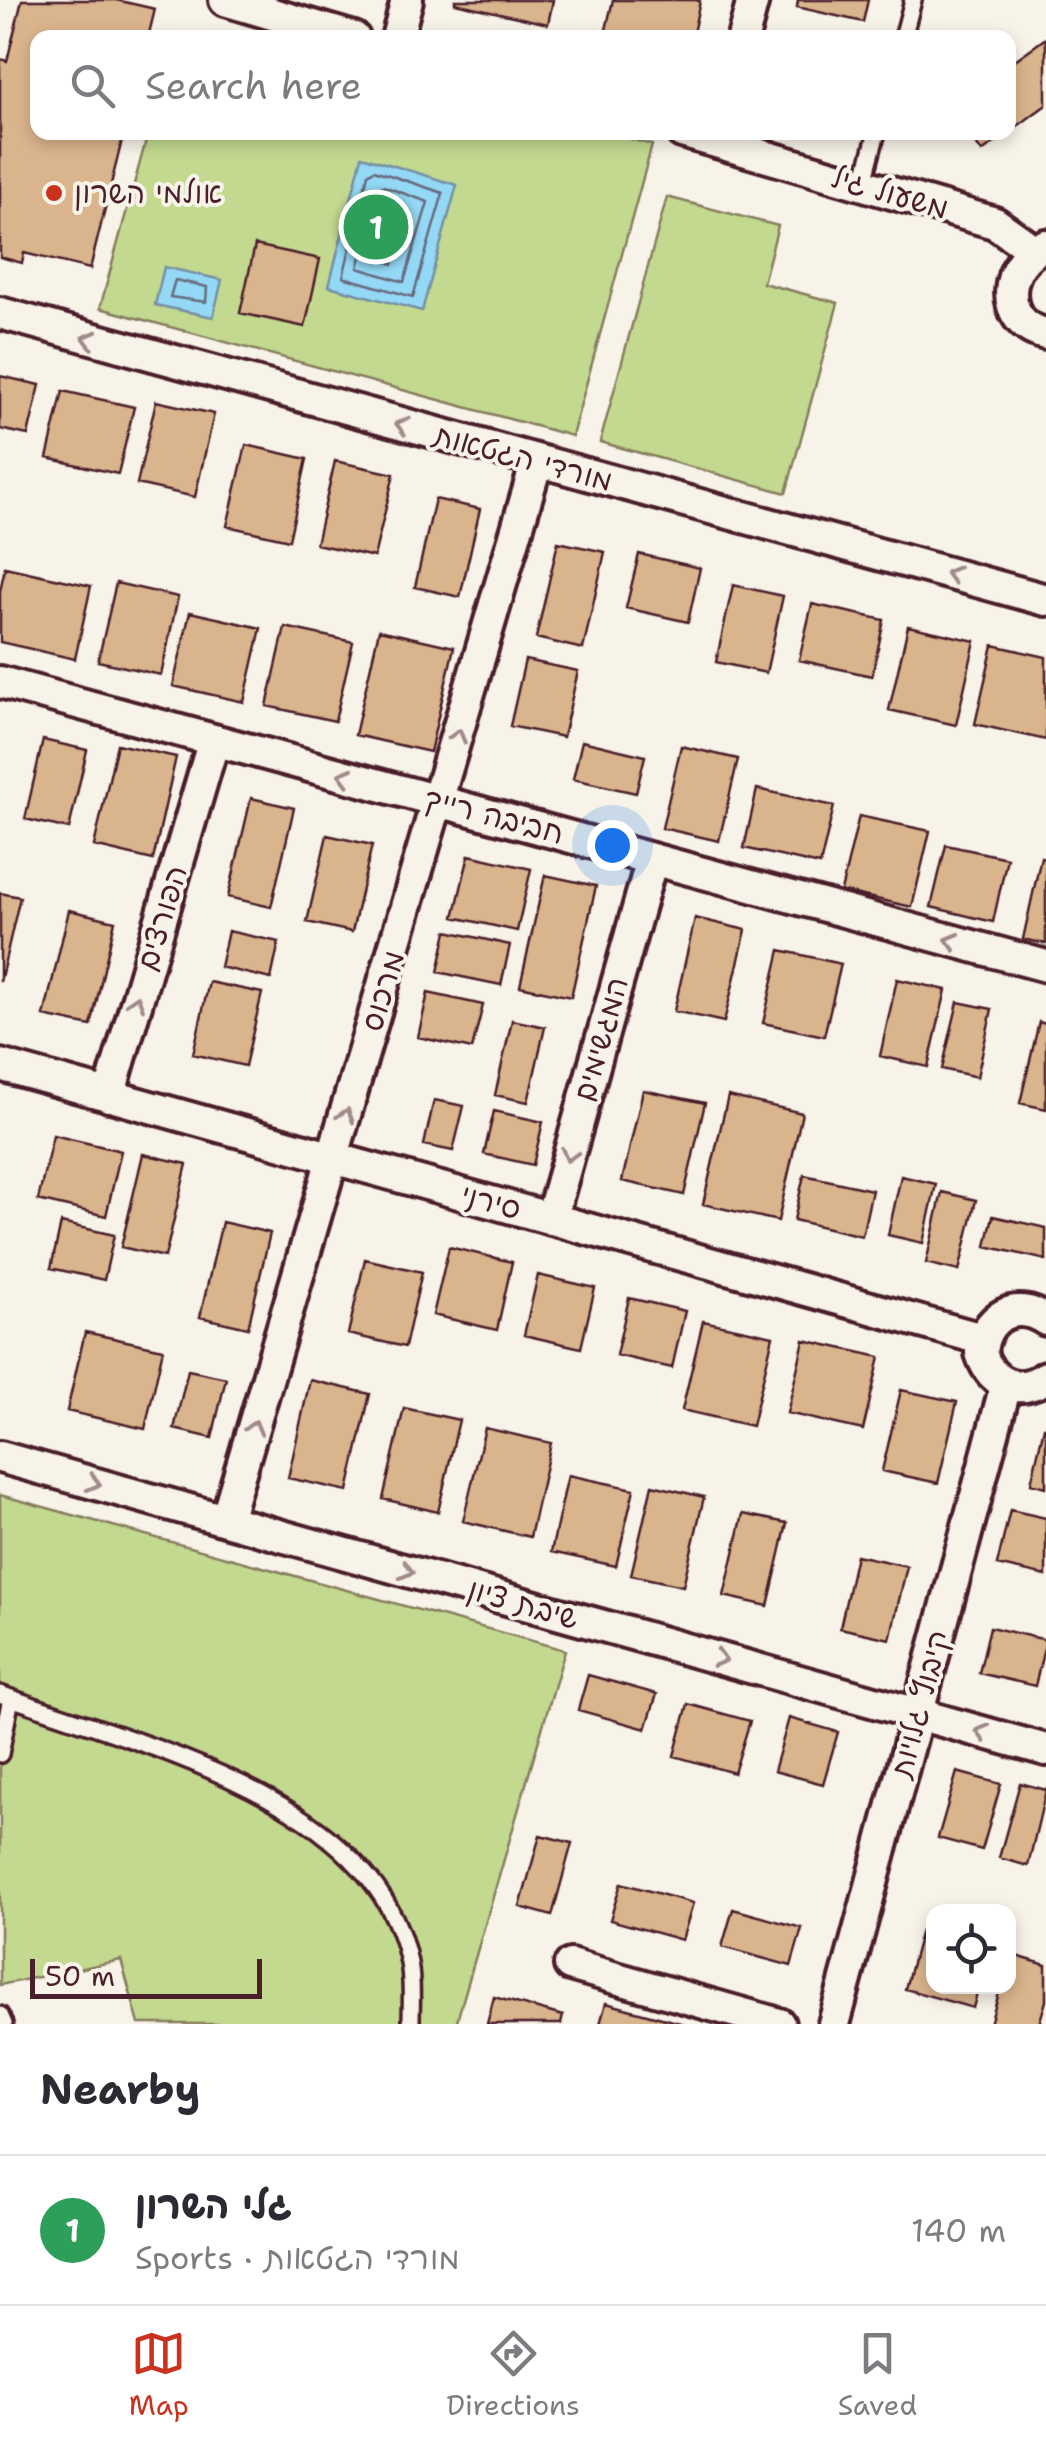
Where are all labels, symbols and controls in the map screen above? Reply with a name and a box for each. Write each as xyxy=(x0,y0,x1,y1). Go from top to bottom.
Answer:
search box xyxy=(30,30,1016,140)
icon: search xyxy=(65,58,120,113)
text: Search here xyxy=(145,60,362,111)
street label: משעול גיל xyxy=(827,156,953,229)
place label: אולמי השרון xyxy=(74,172,222,213)
marker: אולמי השרון xyxy=(43,182,65,204)
pin: 1 xyxy=(344,190,408,264)
one-way arrow xyxy=(80,329,98,350)
street label: מורדי הגטאות xyxy=(427,413,617,501)
one-way arrow xyxy=(394,415,411,436)
one-way arrow xyxy=(944,565,961,586)
one-way arrow xyxy=(446,729,467,746)
one-way arrow xyxy=(337,766,354,787)
street label: חביבה רייך xyxy=(420,777,568,854)
your location xyxy=(587,820,638,871)
street label: הפורצים xyxy=(126,860,197,976)
one-way arrow xyxy=(944,931,961,952)
street label: מרכוס xyxy=(351,945,414,1036)
street label: המגשימים xyxy=(563,972,638,1106)
one-way arrow xyxy=(124,995,145,1012)
one-way arrow xyxy=(334,1107,355,1124)
one-way arrow xyxy=(559,1146,580,1164)
street label: סירני xyxy=(457,1174,526,1229)
one-way arrow xyxy=(242,1419,263,1436)
one-way arrow xyxy=(85,1471,102,1492)
one-way arrow xyxy=(398,1559,415,1580)
street label: שיבת ציון xyxy=(463,1568,583,1639)
street label: קיבוץ גלויות xyxy=(880,1626,959,1784)
one-way arrow xyxy=(711,1647,728,1668)
one-way arrow xyxy=(974,1723,991,1744)
map controls xyxy=(926,1904,1016,1994)
button: locate xyxy=(926,1904,1016,1994)
scale bar xyxy=(30,1954,262,1998)
text: 50 m xyxy=(45,1957,115,1995)
text: Nearby xyxy=(40,2061,200,2117)
text: גלי השרון xyxy=(135,2179,292,2230)
text: 1 xyxy=(65,2209,80,2252)
text: 140 m xyxy=(911,2209,1006,2252)
text: Sports · מורדי הגטאות xyxy=(135,2236,460,2279)
tab: Map xyxy=(129,2326,189,2424)
tab: Directions xyxy=(446,2326,580,2424)
tab: Saved xyxy=(838,2326,917,2424)

